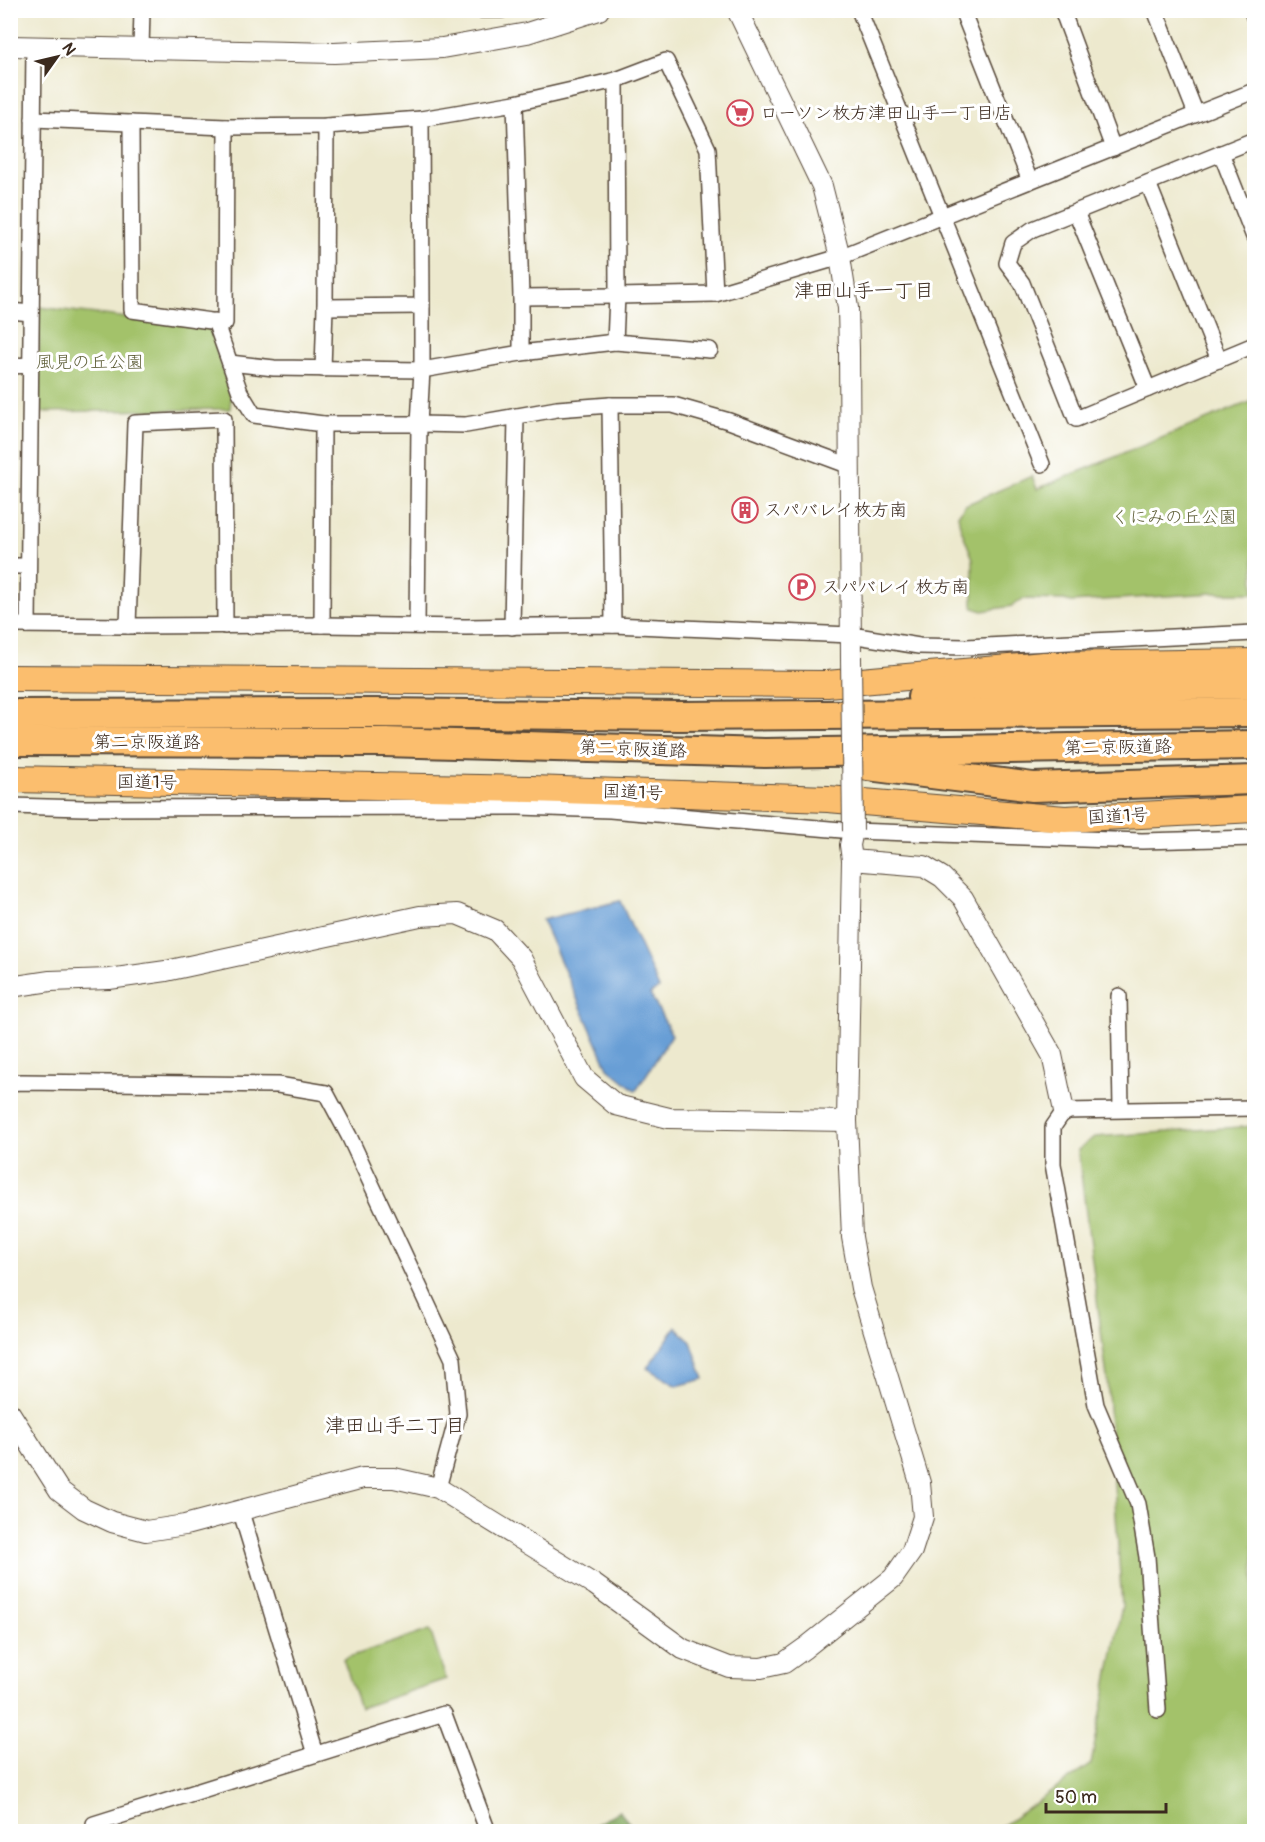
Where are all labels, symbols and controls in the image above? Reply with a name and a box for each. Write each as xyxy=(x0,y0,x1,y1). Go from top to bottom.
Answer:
north arrow xyxy=(27,27,87,87)
text: N xyxy=(57,39,80,59)
supermarket icon: ローソン枚方津田山手一丁目店 xyxy=(725,98,755,128)
place label: ローソン枚方津田山手一丁目店 xyxy=(760,102,1012,125)
district label: 津田山手一丁目 xyxy=(794,278,934,303)
park label: 風見の丘公園 xyxy=(36,351,144,374)
building icon: スパバレイ枚方南 xyxy=(730,495,760,525)
place label: スパバレイ枚方南 xyxy=(764,499,907,522)
park label: くにみの丘公園 xyxy=(1111,506,1237,529)
parking icon: スパバレイ 枚方南 xyxy=(787,572,817,602)
place label: スパバレイ 枚方南 xyxy=(822,576,969,599)
street label: 第二京阪道路 xyxy=(93,731,201,754)
street label: 第二京阪道路 xyxy=(1064,735,1172,760)
street label: 第二京阪道路 xyxy=(579,736,687,763)
street label: 国道1号 xyxy=(116,770,178,795)
street label: 国道1号 xyxy=(602,780,664,805)
street label: 国道1号 xyxy=(1087,803,1149,830)
district label: 津田山手二丁目 xyxy=(325,1413,465,1438)
scale bar xyxy=(1046,1776,1166,1814)
text: 50 m xyxy=(1055,1786,1097,1809)

